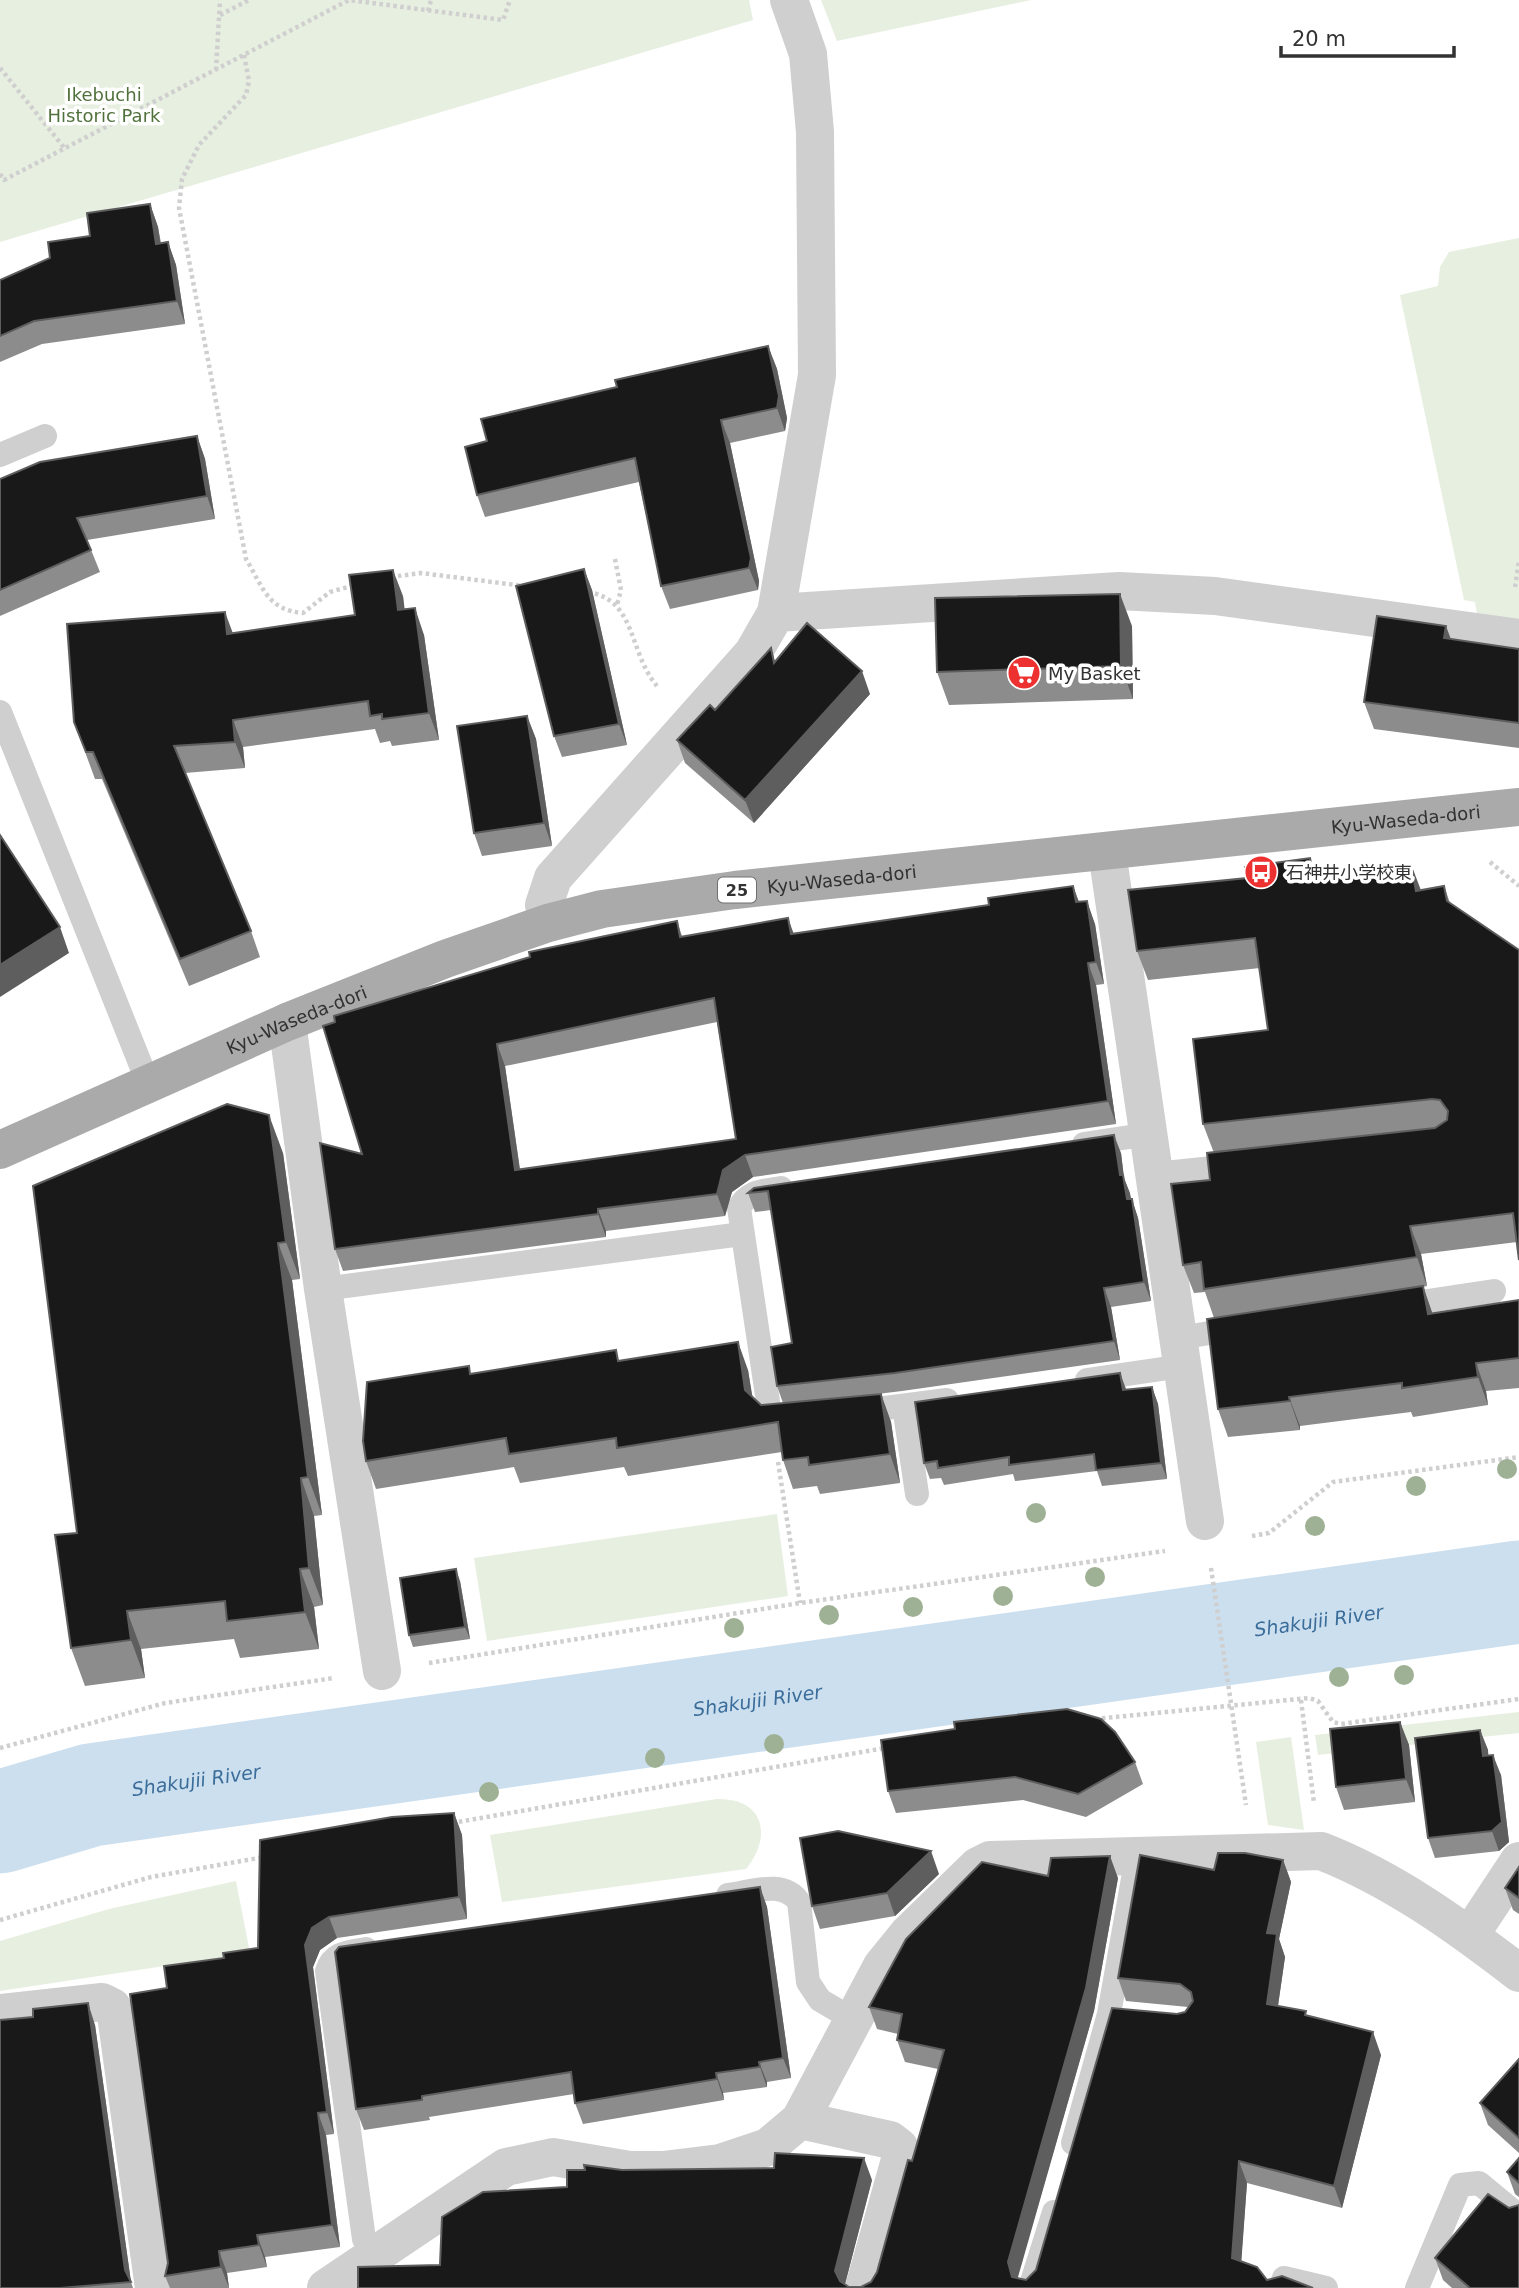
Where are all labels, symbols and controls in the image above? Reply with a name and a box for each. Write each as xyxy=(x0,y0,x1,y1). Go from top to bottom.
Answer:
scale bar xyxy=(1281,14,1454,58)
text: 20 m xyxy=(1292,27,1346,51)
park label: Ikebuchi Historic Park xyxy=(48,84,161,126)
supermarket icon: My Basket xyxy=(1005,654,1043,692)
place label: My Basket xyxy=(1048,663,1141,684)
street label: Kyu-Waseda-dori xyxy=(1330,801,1482,837)
bus stop icon: 石神井小学校東 xyxy=(1242,853,1280,891)
street label: Kyu-Waseda-dori xyxy=(766,860,918,897)
place label: 石神井小学校東 xyxy=(1286,862,1412,883)
road number: 25 xyxy=(718,877,756,902)
street label: Kyu-Waseda-dori xyxy=(223,981,370,1058)
water label: Shakujii River xyxy=(1253,1600,1386,1641)
water label: Shakujii River xyxy=(691,1680,824,1720)
water label: Shakujii River xyxy=(130,1760,263,1800)

